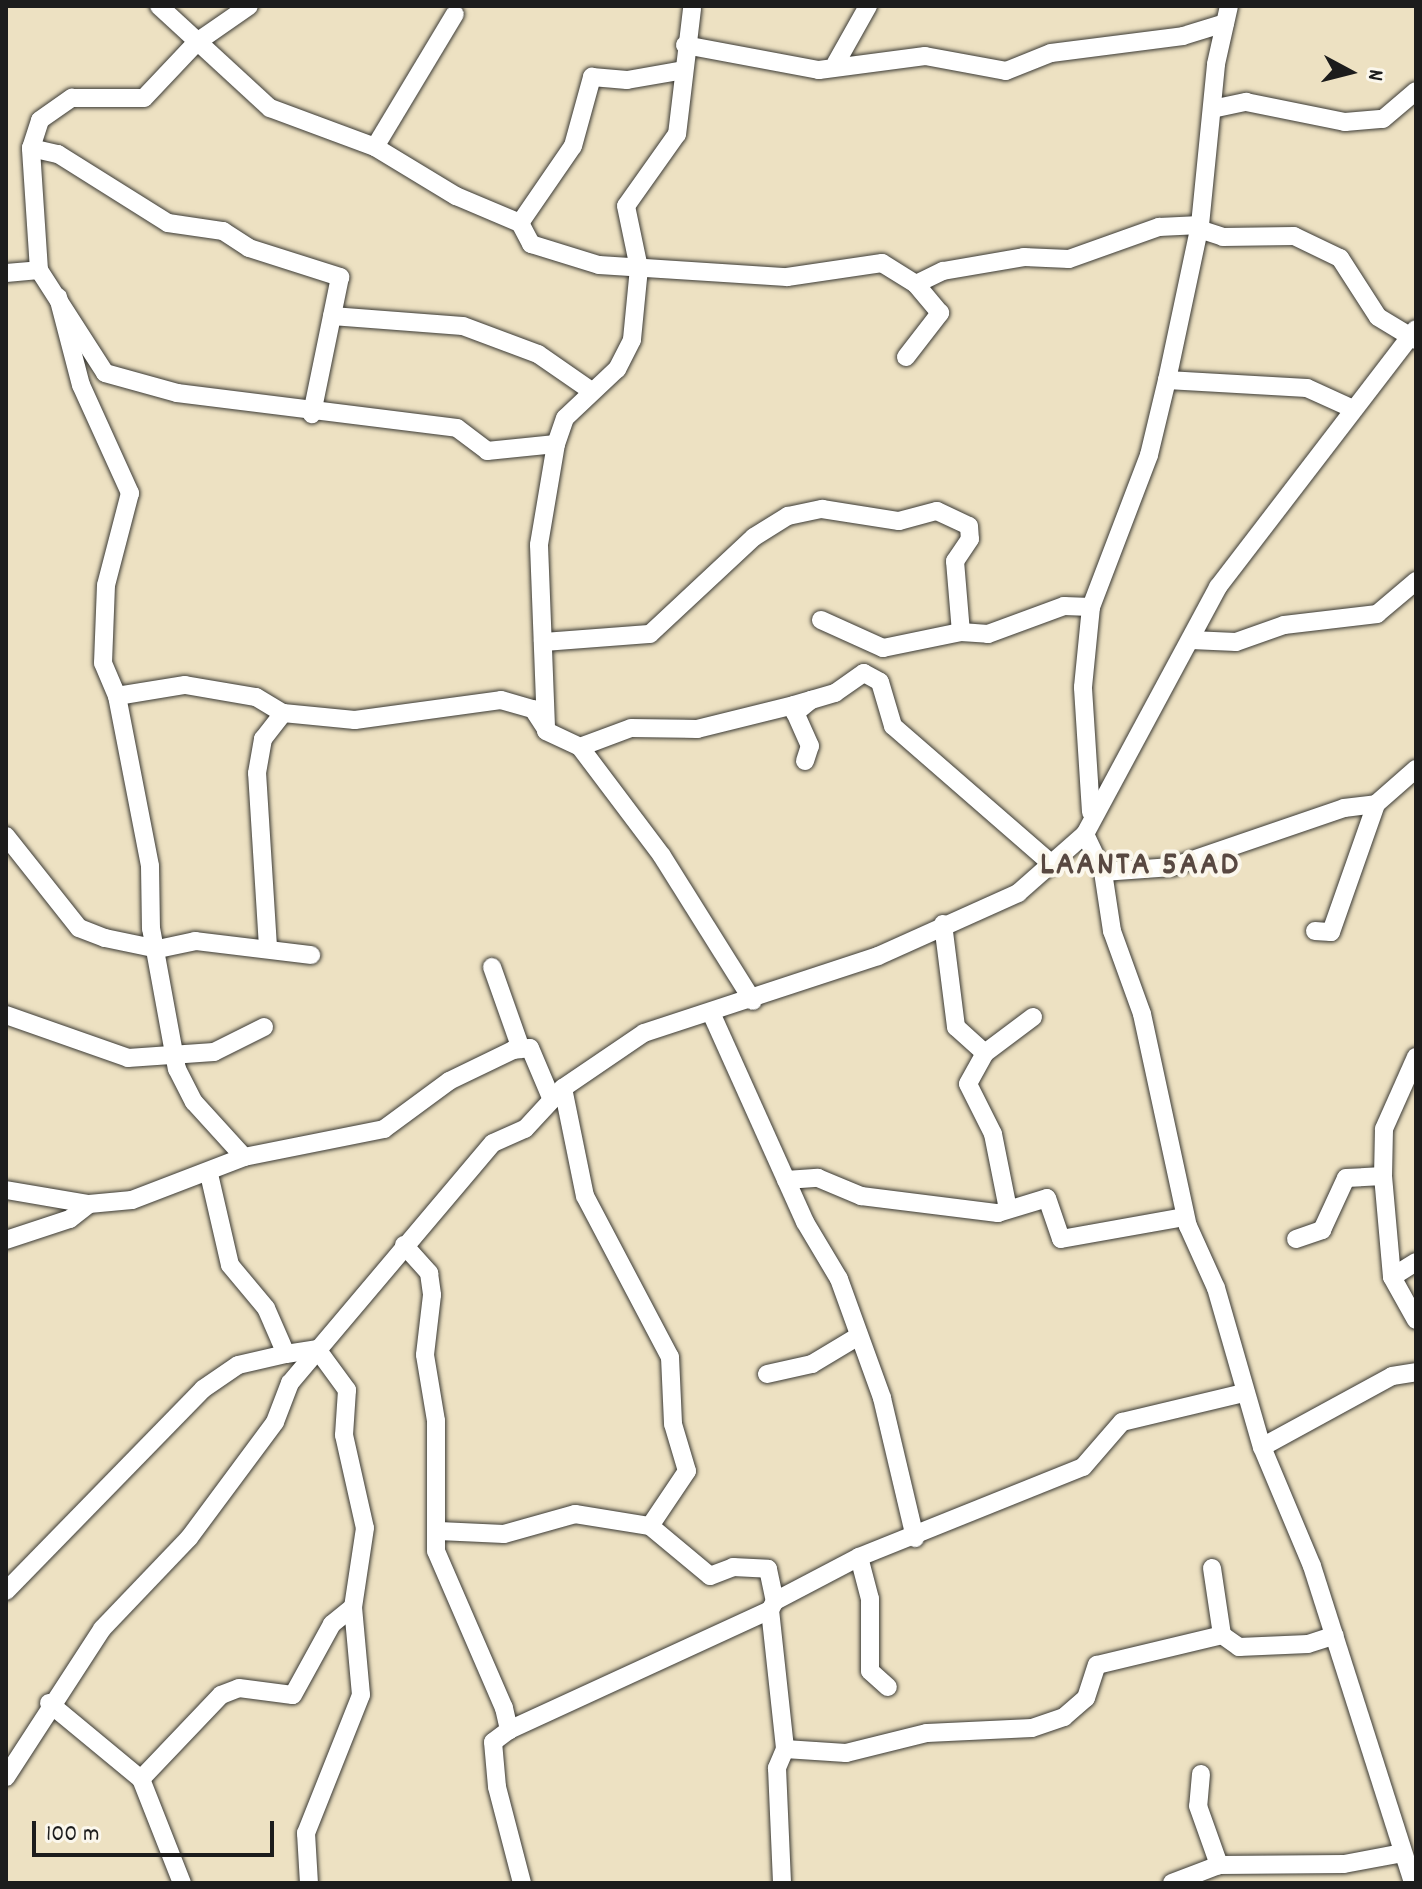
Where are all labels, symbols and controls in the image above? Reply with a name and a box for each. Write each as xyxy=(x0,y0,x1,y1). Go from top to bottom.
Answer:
north arrow xyxy=(1310,32,1390,112)
text: N xyxy=(1358,68,1390,82)
district label: LAANTA 5AAD xyxy=(1040,847,1240,887)
scale bar xyxy=(36,1805,278,1855)
text: 100 m xyxy=(46,1818,99,1852)

